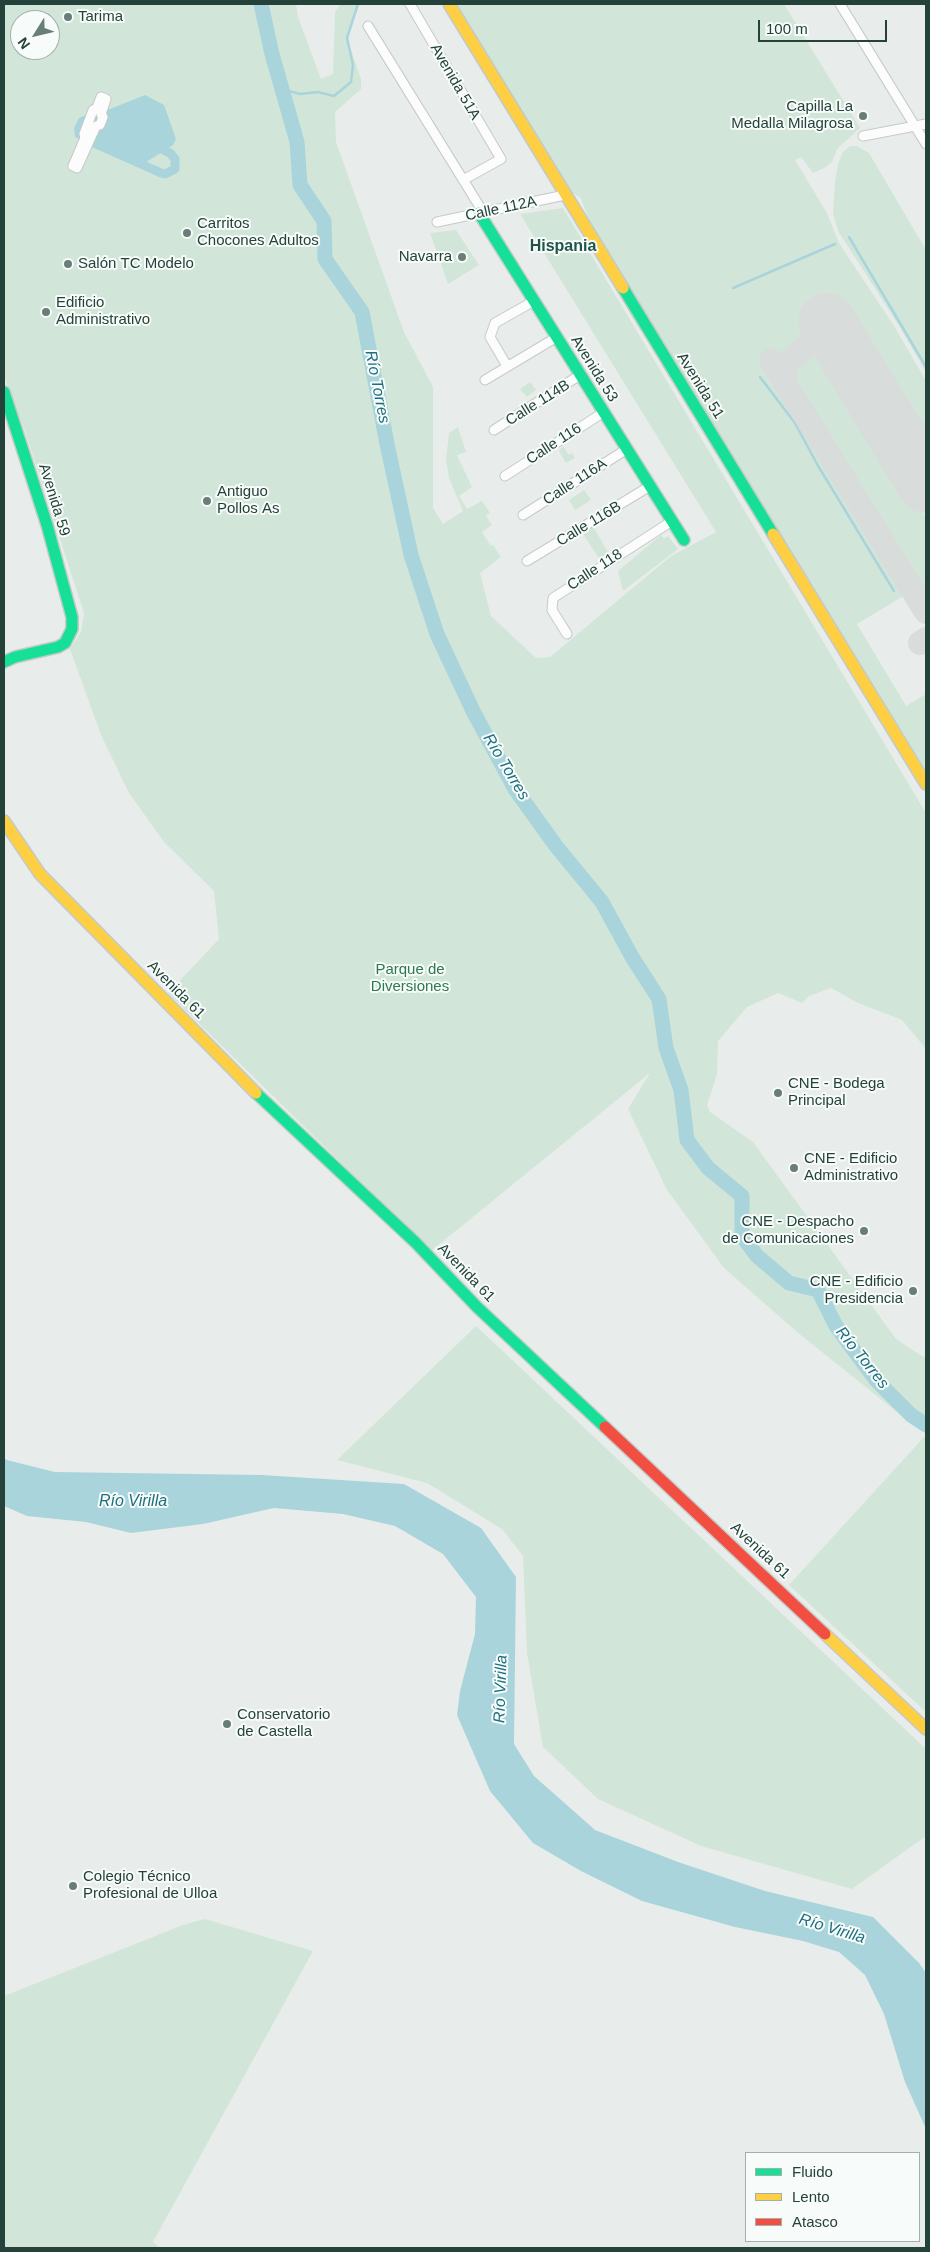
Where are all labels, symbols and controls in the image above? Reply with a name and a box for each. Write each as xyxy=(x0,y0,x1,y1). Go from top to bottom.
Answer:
place label: Tarima xyxy=(78,8,123,26)
north arrow xyxy=(10,10,60,60)
scale bar xyxy=(760,10,889,42)
marker: Tarima xyxy=(62,11,74,23)
text: 100 m xyxy=(766,20,808,37)
text: N xyxy=(14,34,33,52)
street label: Avenida 51A xyxy=(426,41,484,123)
place label: Capilla La Medalla Milagrosa xyxy=(731,98,853,133)
marker: Capilla La Medalla Milagrosa xyxy=(857,110,869,122)
street label: Calle 112A xyxy=(464,193,538,225)
place label: Carritos Chocones Adultos xyxy=(197,215,319,250)
marker: Carritos Chocones Adultos xyxy=(181,227,193,239)
district label: Hispania xyxy=(530,237,596,257)
place label: Navarra xyxy=(399,248,452,266)
marker: Navarra xyxy=(456,251,468,263)
place label: Salón TC Modelo xyxy=(78,255,194,273)
marker: Salón TC Modelo xyxy=(62,258,74,270)
place label: Edificio Administrativo xyxy=(56,294,150,329)
marker: Edificio Administrativo xyxy=(40,306,52,318)
street label: Avenida 53 xyxy=(567,333,621,405)
water label: Río Torres xyxy=(361,349,393,425)
street label: Avenida 51 xyxy=(673,350,727,422)
street label: Calle 114B xyxy=(503,376,573,430)
street label: Calle 116 xyxy=(523,419,585,469)
street label: Calle 116A xyxy=(540,455,610,509)
street label: Avenida 59 xyxy=(34,462,74,538)
place label: Antiguo Pollos As xyxy=(217,483,280,518)
marker: Antiguo Pollos As xyxy=(201,495,213,507)
street label: Calle 116B xyxy=(553,498,625,550)
street label: Calle 118 xyxy=(564,545,626,595)
water label: Río Torres xyxy=(479,730,533,804)
street label: Avenida 61 xyxy=(143,957,209,1023)
park label: Parque de Diversiones xyxy=(371,961,449,996)
place label: CNE - Bodega Principal xyxy=(788,1075,885,1110)
marker: CNE - Bodega Principal xyxy=(772,1087,784,1099)
place label: CNE - Edificio Administrativo xyxy=(804,1150,898,1185)
marker: CNE - Edificio Administrativo xyxy=(788,1162,800,1174)
place label: CNE - Despacho de Comunicaciones xyxy=(722,1213,854,1248)
marker: CNE - Despacho de Comunicaciones xyxy=(858,1225,870,1237)
street label: Avenida 61 xyxy=(434,1240,498,1306)
place label: CNE - Edificio Presidencia xyxy=(810,1273,903,1308)
marker: CNE - Edificio Presidencia xyxy=(907,1285,919,1297)
water label: Río Torres xyxy=(831,1323,893,1393)
water label: Río Virilla xyxy=(99,1492,167,1512)
street label: Avenida 61 xyxy=(727,1519,793,1583)
water label: Río Virilla xyxy=(490,1655,512,1723)
place label: Conservatorio de Castella xyxy=(237,1706,330,1741)
marker: Conservatorio de Castella xyxy=(221,1718,233,1730)
place label: Colegio Técnico Profesional de Ulloa xyxy=(83,1868,217,1903)
marker: Colegio Técnico Profesional de Ulloa xyxy=(67,1880,79,1892)
water label: Río Virilla xyxy=(797,1910,867,1948)
legend xyxy=(745,2152,920,2242)
text: Fluido xyxy=(792,2163,833,2180)
text: Lento xyxy=(792,2188,830,2205)
text: Atasco xyxy=(792,2213,838,2230)

